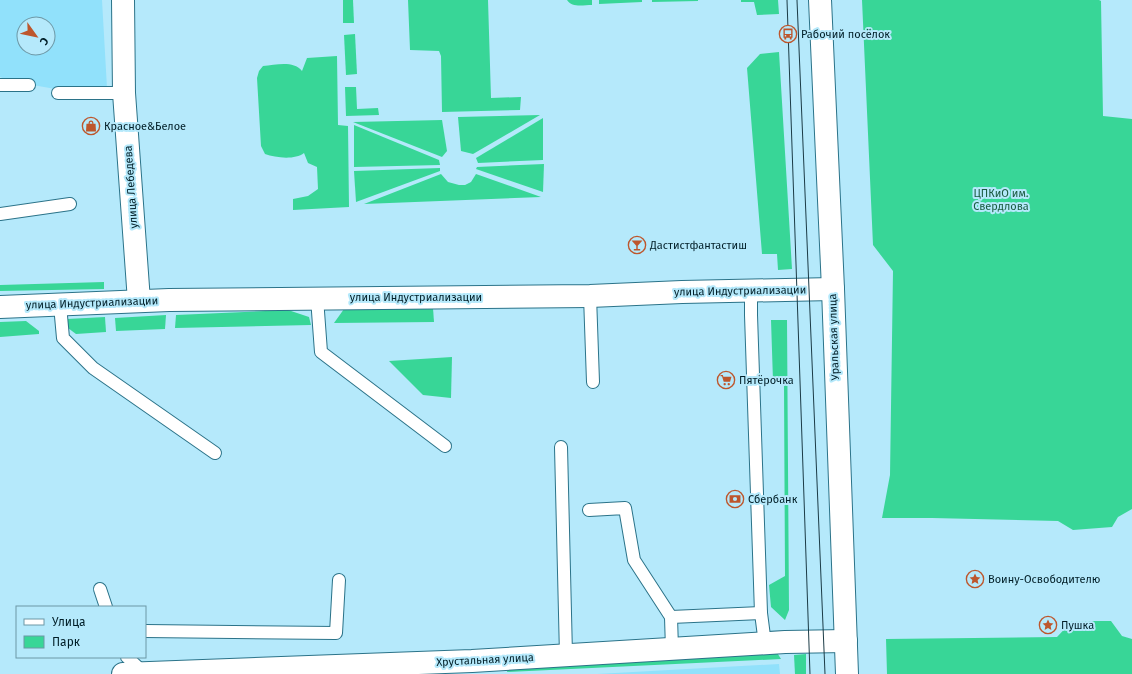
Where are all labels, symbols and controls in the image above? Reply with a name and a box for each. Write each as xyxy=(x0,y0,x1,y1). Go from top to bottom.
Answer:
north arrow xyxy=(16,16,56,56)
bus stop icon: Рабочий посёлок xyxy=(778,24,798,44)
place label: Рабочий посёлок xyxy=(801,28,890,41)
text: С xyxy=(36,35,51,48)
shop icon: Красное&Белое xyxy=(81,116,101,136)
place label: Красное&Белое xyxy=(104,120,186,133)
street label: улица Лебедева xyxy=(122,145,140,229)
park label: ЦПКиО им. Свердлова xyxy=(973,187,1029,213)
bar icon: Дастистфантастиш xyxy=(627,235,647,255)
place label: Дастистфантастиш xyxy=(649,239,747,252)
street label: улица Индустриализации xyxy=(674,283,806,299)
street label: улица Индустриализации xyxy=(350,291,482,304)
street label: Уральская улица xyxy=(826,293,842,381)
street label: улица Индустриализации xyxy=(26,294,158,312)
supermarket icon: Пятёрочка xyxy=(716,370,736,390)
place label: Пятёрочка xyxy=(739,374,794,387)
bank icon: Сбербанк xyxy=(725,489,745,509)
place label: Сбербанк xyxy=(748,493,798,506)
place icon: Воину-Освободителю xyxy=(965,569,985,589)
place label: Воину-Освободителю xyxy=(988,573,1101,586)
legend xyxy=(16,606,146,658)
text: Улица xyxy=(52,615,86,629)
place icon: Пушка xyxy=(1038,615,1058,635)
place label: Пушка xyxy=(1061,619,1094,632)
text: Парк xyxy=(52,635,81,649)
street label: Хрустальная улица xyxy=(436,651,534,669)

